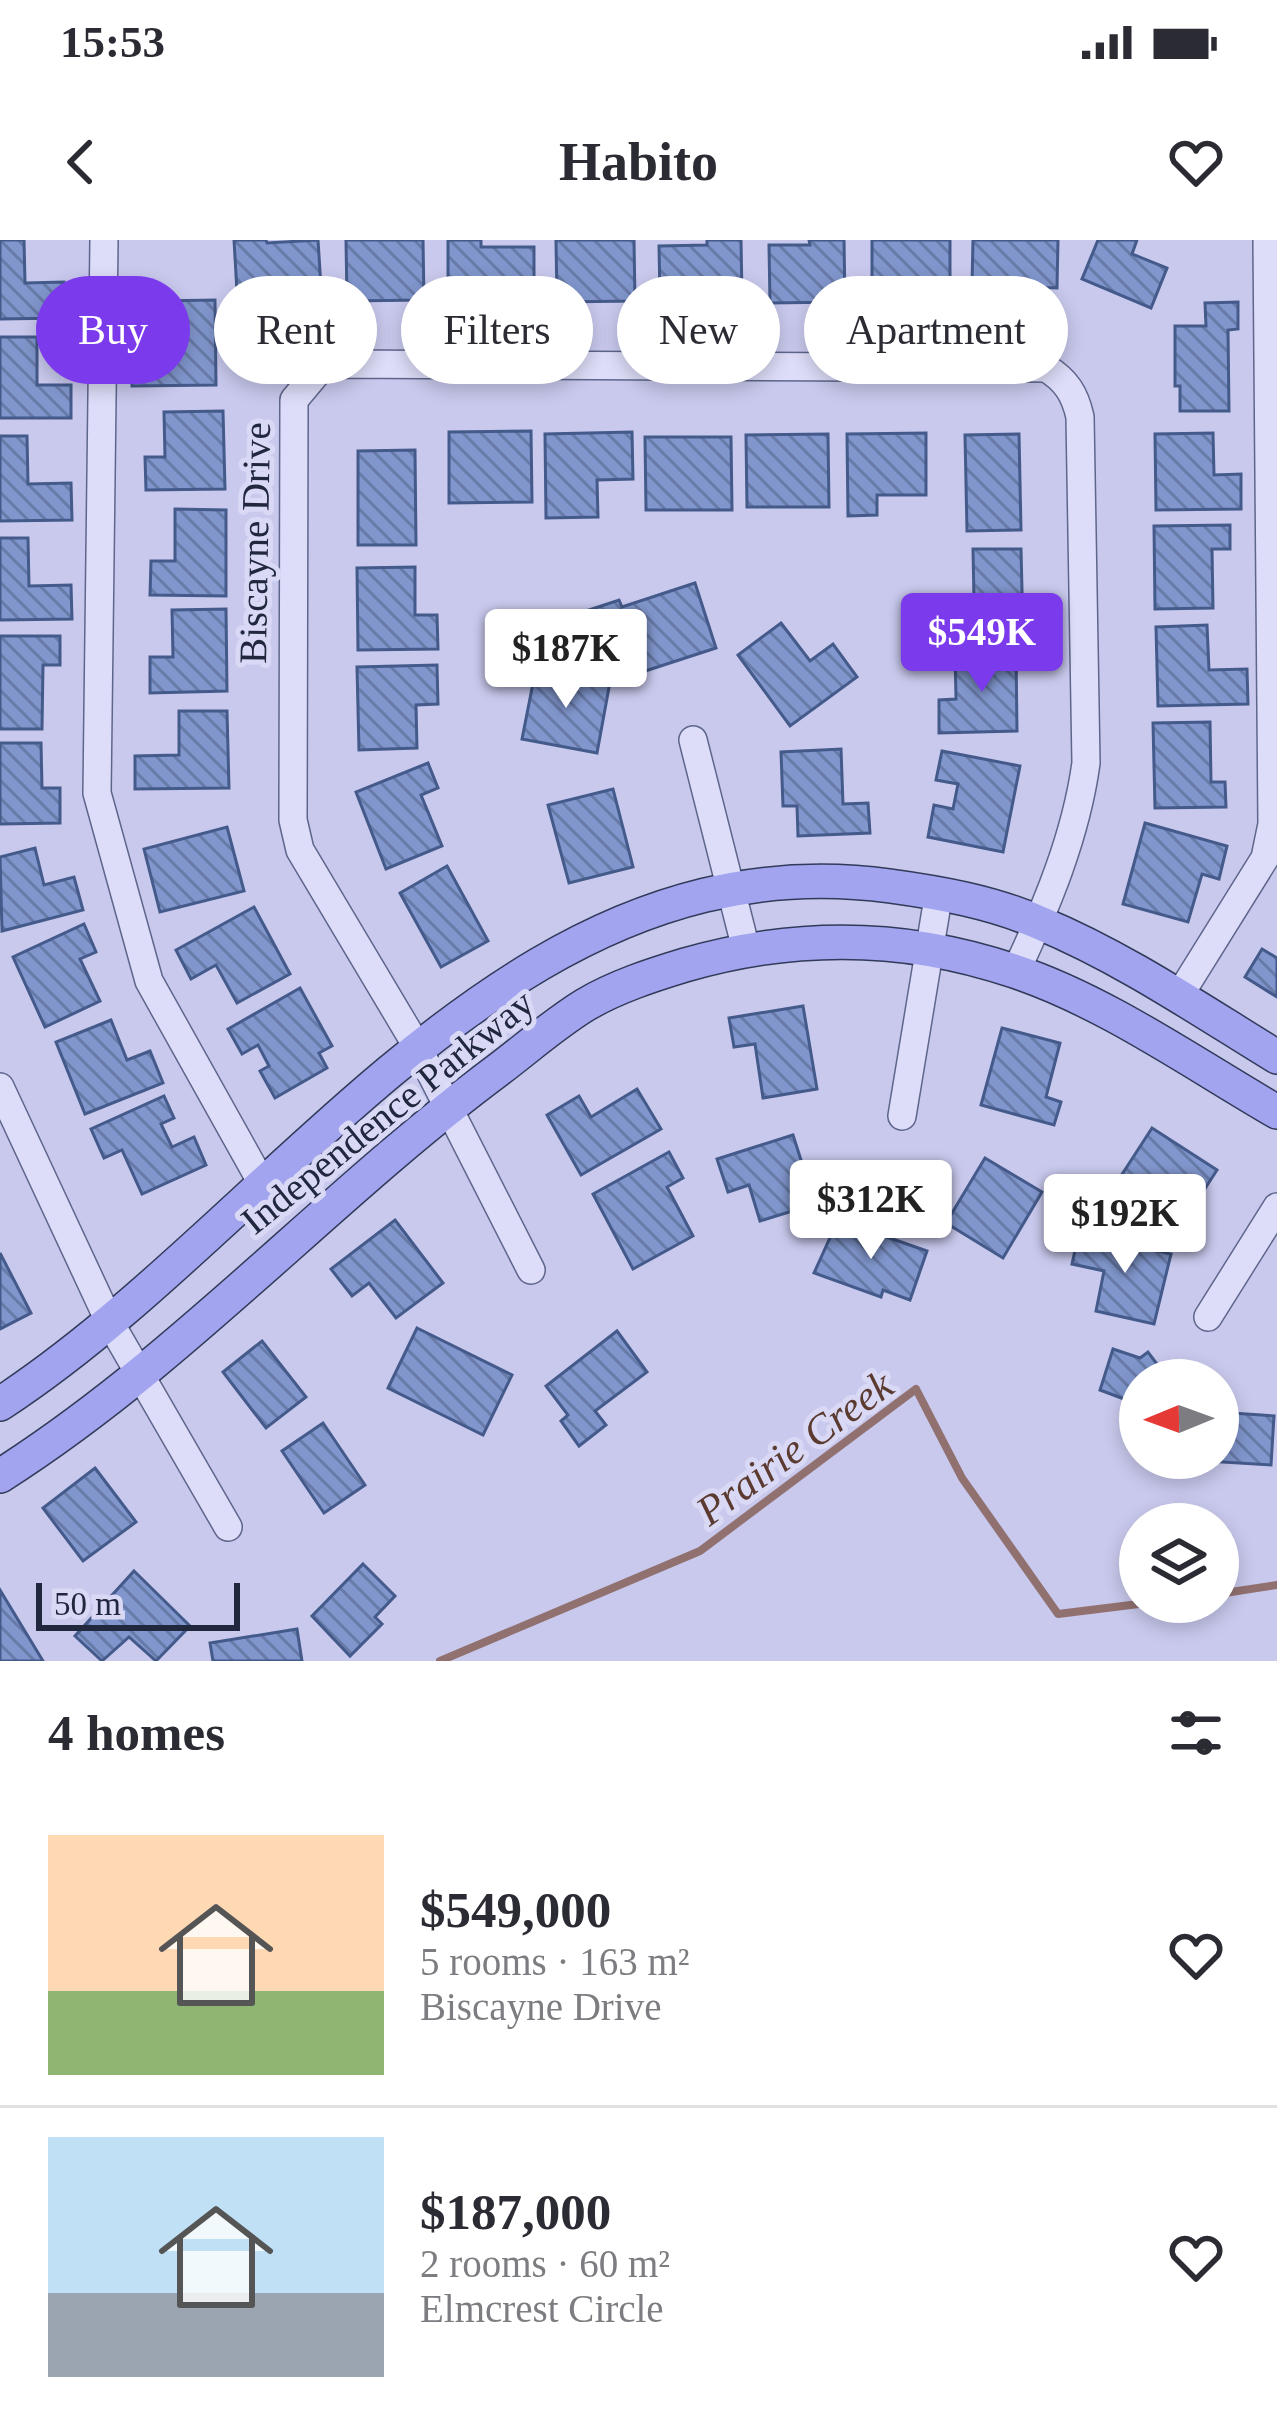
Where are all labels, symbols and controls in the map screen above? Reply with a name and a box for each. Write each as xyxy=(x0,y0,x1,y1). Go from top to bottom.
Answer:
text: 15:53 xyxy=(60,17,165,67)
icon: back xyxy=(48,129,114,195)
icon: heart xyxy=(1163,129,1229,195)
text: Habito xyxy=(559,132,718,192)
chip: Buy xyxy=(36,276,190,384)
chip: Rent xyxy=(214,276,377,384)
chip: Filters xyxy=(401,276,593,384)
chip: New xyxy=(617,276,780,384)
chip: Apartment xyxy=(804,276,1068,384)
street label: Biscayne Drive xyxy=(231,422,279,664)
pin: $549K xyxy=(898,593,1066,695)
pin: $187K xyxy=(482,609,650,711)
text: $549K xyxy=(928,610,1036,653)
text: $187K xyxy=(512,626,620,669)
street label: Independence Parkway xyxy=(233,980,543,1243)
pin: $312K xyxy=(787,1160,955,1262)
pin: $192K xyxy=(1041,1174,1209,1276)
text: $312K xyxy=(817,1177,925,1220)
text: $192K xyxy=(1071,1191,1179,1234)
north arrow xyxy=(1119,1359,1239,1479)
map controls xyxy=(1119,1359,1239,1623)
water label: Prairie Creek xyxy=(687,1361,902,1535)
button: layers xyxy=(1119,1503,1239,1623)
scale bar xyxy=(36,1577,240,1630)
text: 50 m xyxy=(54,1586,121,1622)
icon: filters xyxy=(1163,1700,1229,1766)
text: 4 homes xyxy=(48,1705,225,1761)
text: $549,000 xyxy=(420,1882,611,1938)
icon: home xyxy=(144,1883,288,2027)
icon: heart xyxy=(1163,1922,1229,1988)
text: 5 rooms · 163 m² xyxy=(420,1940,690,1983)
text: Biscayne Drive xyxy=(420,1985,662,2028)
text: $187,000 xyxy=(420,2184,611,2240)
icon: home xyxy=(144,2185,288,2329)
icon: heart xyxy=(1163,2224,1229,2290)
text: 2 rooms · 60 m² xyxy=(420,2242,670,2285)
text: Elmcrest Circle xyxy=(420,2287,664,2330)

